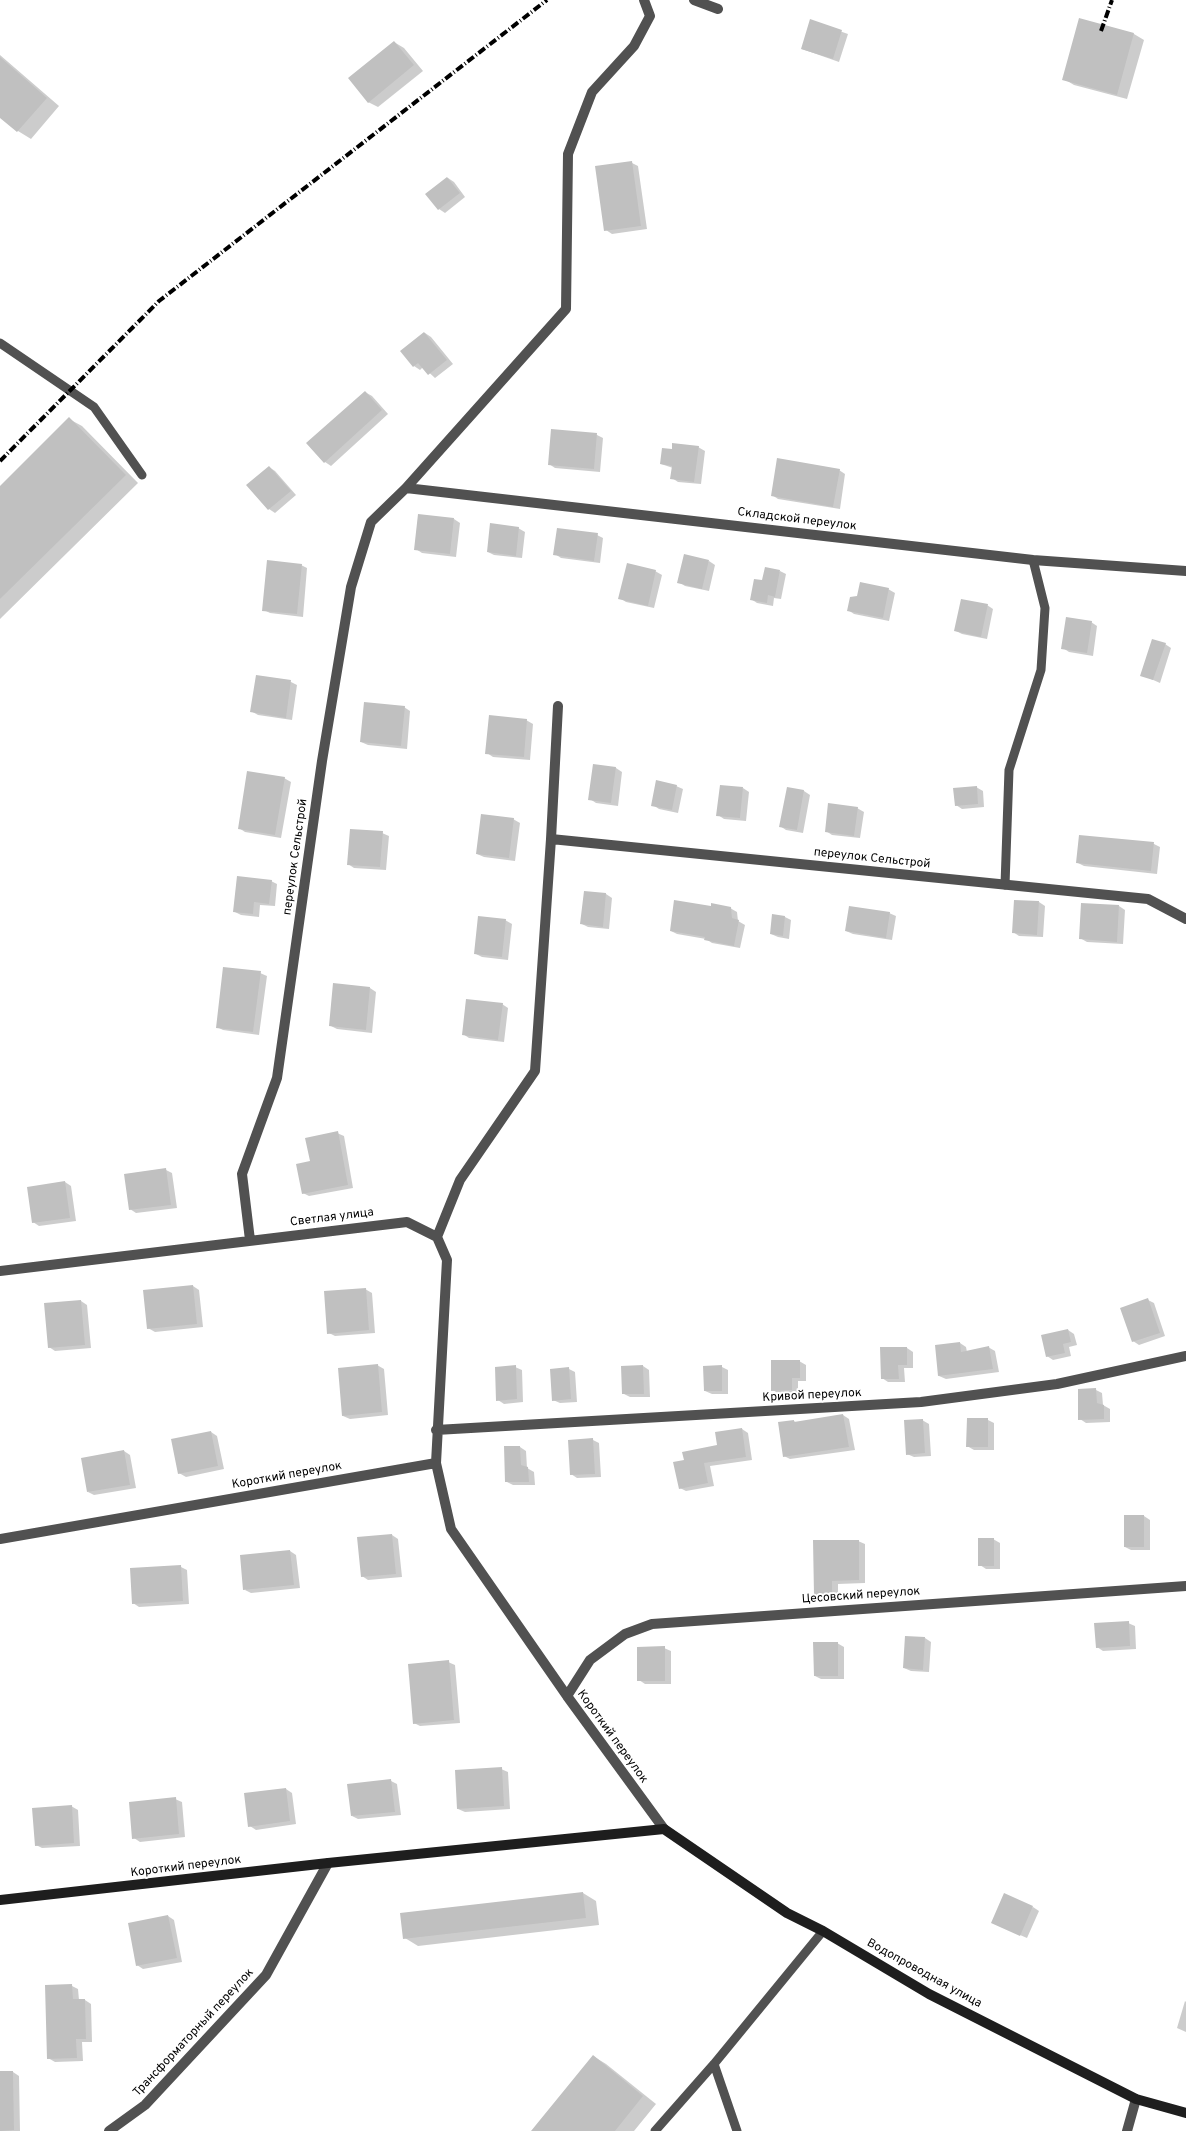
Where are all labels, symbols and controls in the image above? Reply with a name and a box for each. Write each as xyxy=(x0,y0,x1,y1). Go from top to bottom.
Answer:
street label: Складской переулок xyxy=(737,506,857,534)
street label: переулок Сельстрой xyxy=(281,798,311,916)
street label: переулок Сельстрой xyxy=(813,846,931,872)
street label: Светлая улица xyxy=(289,1206,375,1230)
street label: Кривой переулок xyxy=(762,1386,862,1406)
street label: Короткий переулок xyxy=(231,1459,343,1493)
street label: Цесовский переулок xyxy=(801,1585,921,1607)
street label: Короткий переулок xyxy=(573,1688,651,1786)
street label: Короткий переулок xyxy=(130,1853,242,1881)
street label: Водопроводная улица xyxy=(864,1936,984,2012)
street label: Трансформаторный переулок xyxy=(131,1966,257,2100)

